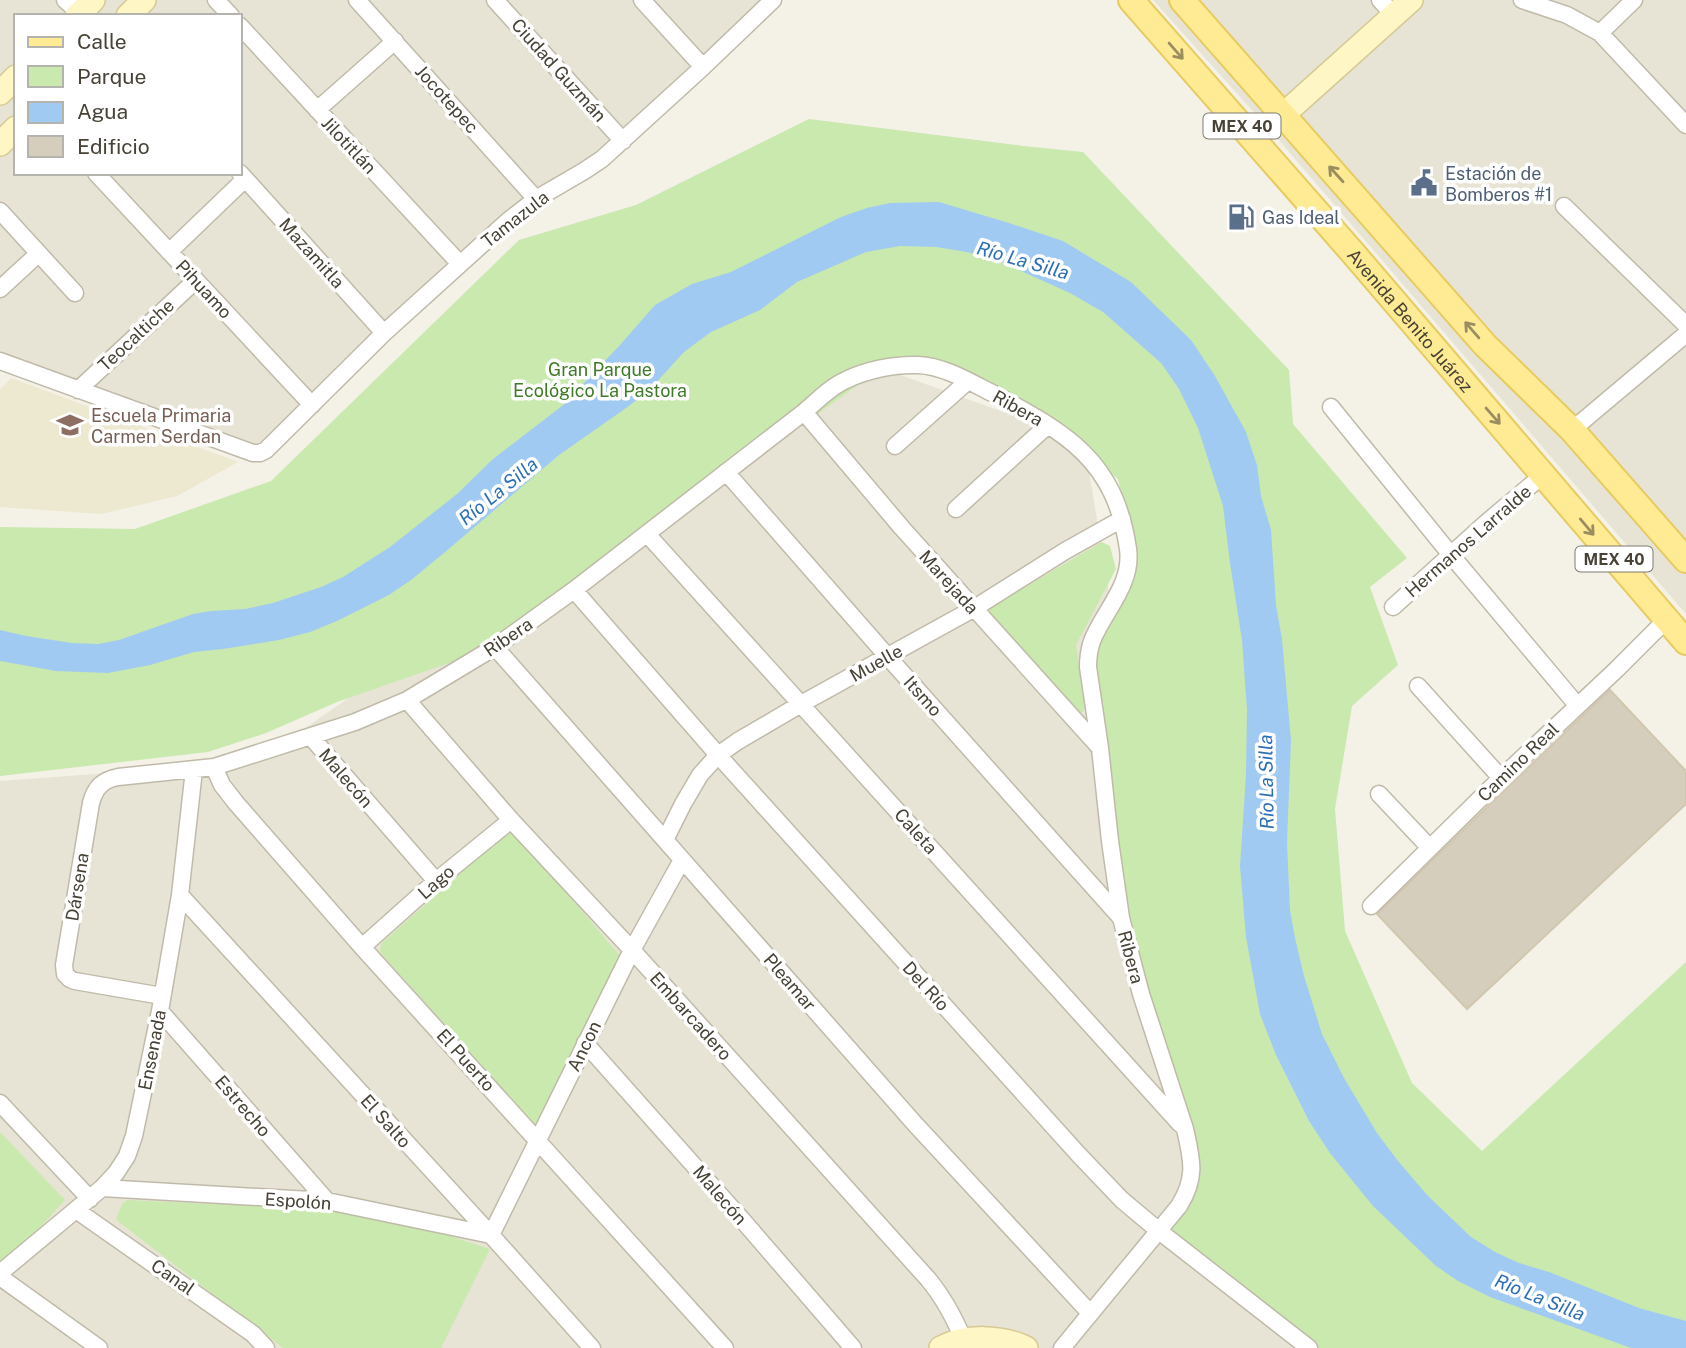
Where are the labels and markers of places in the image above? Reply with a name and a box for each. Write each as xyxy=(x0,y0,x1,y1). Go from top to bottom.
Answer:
place label: Estación de Bomberos #1 xyxy=(1445,163,1552,205)
public building icon: Estación de Bomberos #1 xyxy=(1409,168,1439,198)
fuel station icon: Gas Ideal xyxy=(1226,202,1256,232)
place label: Gas Ideal xyxy=(1262,207,1340,228)
place label: Escuela Primaria Carmen Serdan xyxy=(91,405,231,447)
school or university icon: Escuela Primaria Carmen Serdan xyxy=(55,410,85,440)

